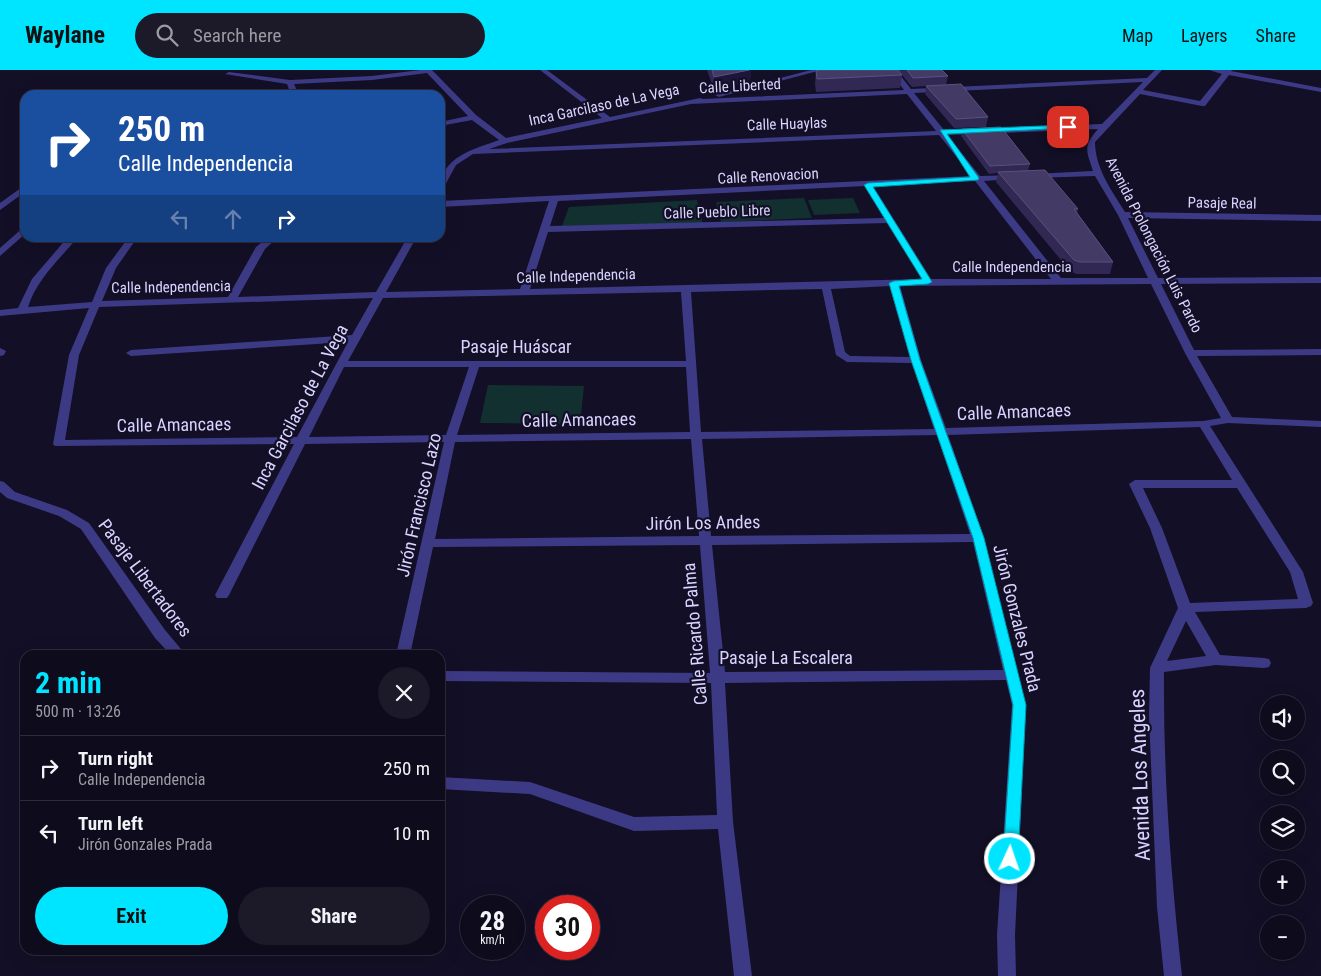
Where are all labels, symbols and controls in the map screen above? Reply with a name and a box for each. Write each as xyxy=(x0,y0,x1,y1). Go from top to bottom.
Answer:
search box xyxy=(135,13,485,58)
text: Waylane xyxy=(25,21,105,49)
icon: search xyxy=(153,21,181,49)
text: Search here xyxy=(193,24,281,47)
text: Map xyxy=(1122,25,1153,46)
text: Layers xyxy=(1181,25,1228,46)
text: Share xyxy=(1256,25,1296,46)
street label: Calle Liberted xyxy=(699,75,781,97)
street label: Inca Garcilaso de La Vega xyxy=(527,80,681,130)
pin xyxy=(1047,106,1089,148)
text: 250 m xyxy=(118,109,205,150)
icon: right xyxy=(35,110,100,175)
icon: arrive xyxy=(1054,113,1082,141)
street label: Calle Huaylas xyxy=(747,114,828,134)
text: Calle Independencia xyxy=(118,151,293,176)
street label: Avenida Prolongación Luis Pardo xyxy=(1102,154,1206,336)
street label: Calle Renovacion xyxy=(717,164,819,188)
street label: Pasaje Real xyxy=(1187,193,1257,213)
street label: Calle Pueblo Libre xyxy=(663,201,771,223)
icon: left xyxy=(166,205,194,233)
icon: ahead xyxy=(219,205,247,233)
icon: right xyxy=(272,205,300,233)
street label: Calle Independencia xyxy=(952,258,1072,276)
street label: Calle Independencia xyxy=(516,265,636,287)
street label: Calle Independencia xyxy=(111,277,231,297)
street label: Inca Garcilaso de La Vega xyxy=(247,321,352,493)
street label: Pasaje Huáscar xyxy=(460,336,572,357)
street label: Calle Amancaes xyxy=(956,399,1072,424)
street label: Calle Amancaes xyxy=(522,408,636,431)
street label: Calle Amancaes xyxy=(117,413,231,436)
street label: Jirón Francisco Lazo xyxy=(392,431,445,579)
street label: Jirón Los Andes xyxy=(645,511,760,534)
street label: Pasaje Libertadores xyxy=(94,515,196,641)
street label: Jirón Gonzales Prada xyxy=(989,542,1046,694)
street label: Calle Ricardo Palma xyxy=(678,562,711,706)
street label: Pasaje La Escalera xyxy=(719,647,853,668)
text: 2 min xyxy=(35,665,102,700)
button: close xyxy=(378,667,430,719)
street label: Avenida Los Angeles xyxy=(1125,689,1155,861)
map controls xyxy=(1260,695,1305,960)
button: sound xyxy=(1260,695,1305,740)
text: 500 m · 13:26 xyxy=(35,702,121,721)
text: Turn right xyxy=(78,747,153,770)
button: search xyxy=(1260,750,1305,795)
icon: right xyxy=(35,754,63,782)
text: 250 m xyxy=(383,757,430,780)
text: Calle Independencia xyxy=(78,770,206,789)
button: layers xyxy=(1260,805,1305,850)
text: Turn left xyxy=(78,812,143,835)
icon: left xyxy=(35,819,63,847)
text: 10 m xyxy=(393,822,430,845)
position arrow xyxy=(983,832,1035,884)
text: Jirón Gonzales Prada xyxy=(78,835,212,854)
button: + xyxy=(1260,860,1305,905)
button: Exit xyxy=(35,887,228,945)
button: Share xyxy=(238,887,430,945)
speed limit sign: 30 xyxy=(535,895,600,960)
text: 28 xyxy=(480,907,505,936)
button: − xyxy=(1260,915,1305,960)
text: km/h xyxy=(480,933,505,947)

